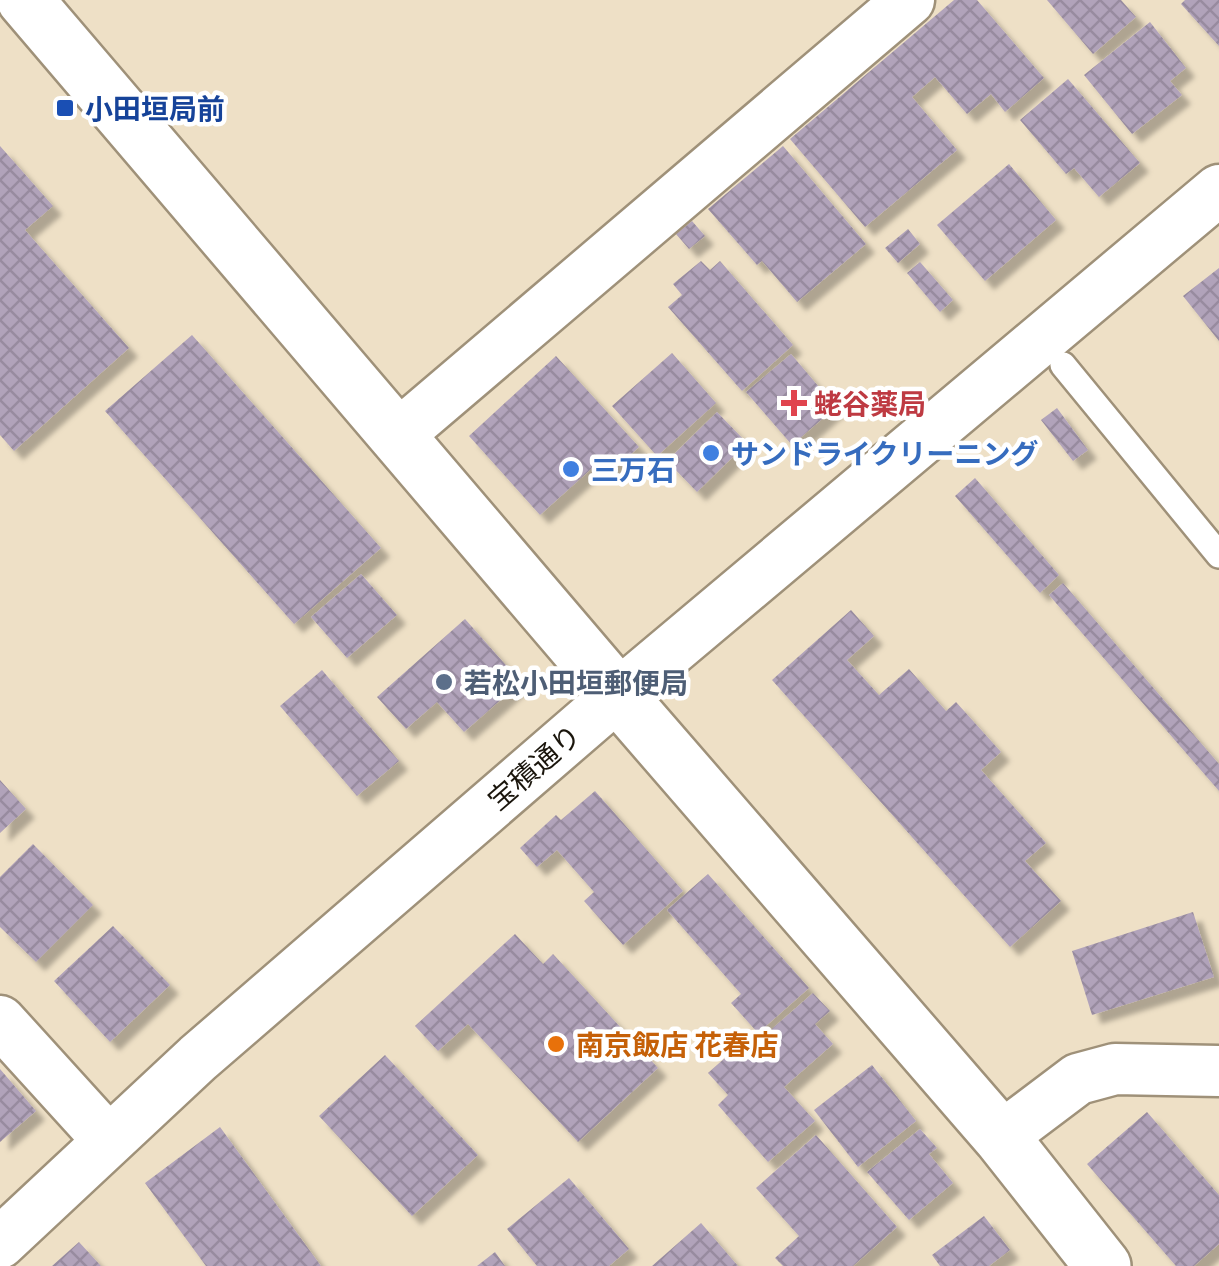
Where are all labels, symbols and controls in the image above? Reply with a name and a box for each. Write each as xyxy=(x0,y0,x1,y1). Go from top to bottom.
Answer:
place label: 小田垣局前 xyxy=(85,87,225,130)
marker: 小田垣局前 xyxy=(54,97,76,119)
place label: 蛯谷薬局 xyxy=(814,382,926,425)
marker: 蛯谷薬局 xyxy=(783,392,805,414)
place label: サンドライクリーニング xyxy=(731,432,1038,475)
marker: サンドライクリーニング xyxy=(700,442,722,464)
place label: 三万石 xyxy=(591,448,675,491)
marker: 三万石 xyxy=(560,458,582,480)
place label: 若松小田垣郵便局 xyxy=(464,661,688,704)
marker: 若松小田垣郵便局 xyxy=(433,671,455,693)
street label: 宝積通り xyxy=(478,714,590,820)
place label: 南京飯店 花春店 xyxy=(576,1023,778,1066)
marker: 南京飯店 花春店 xyxy=(545,1033,567,1055)

